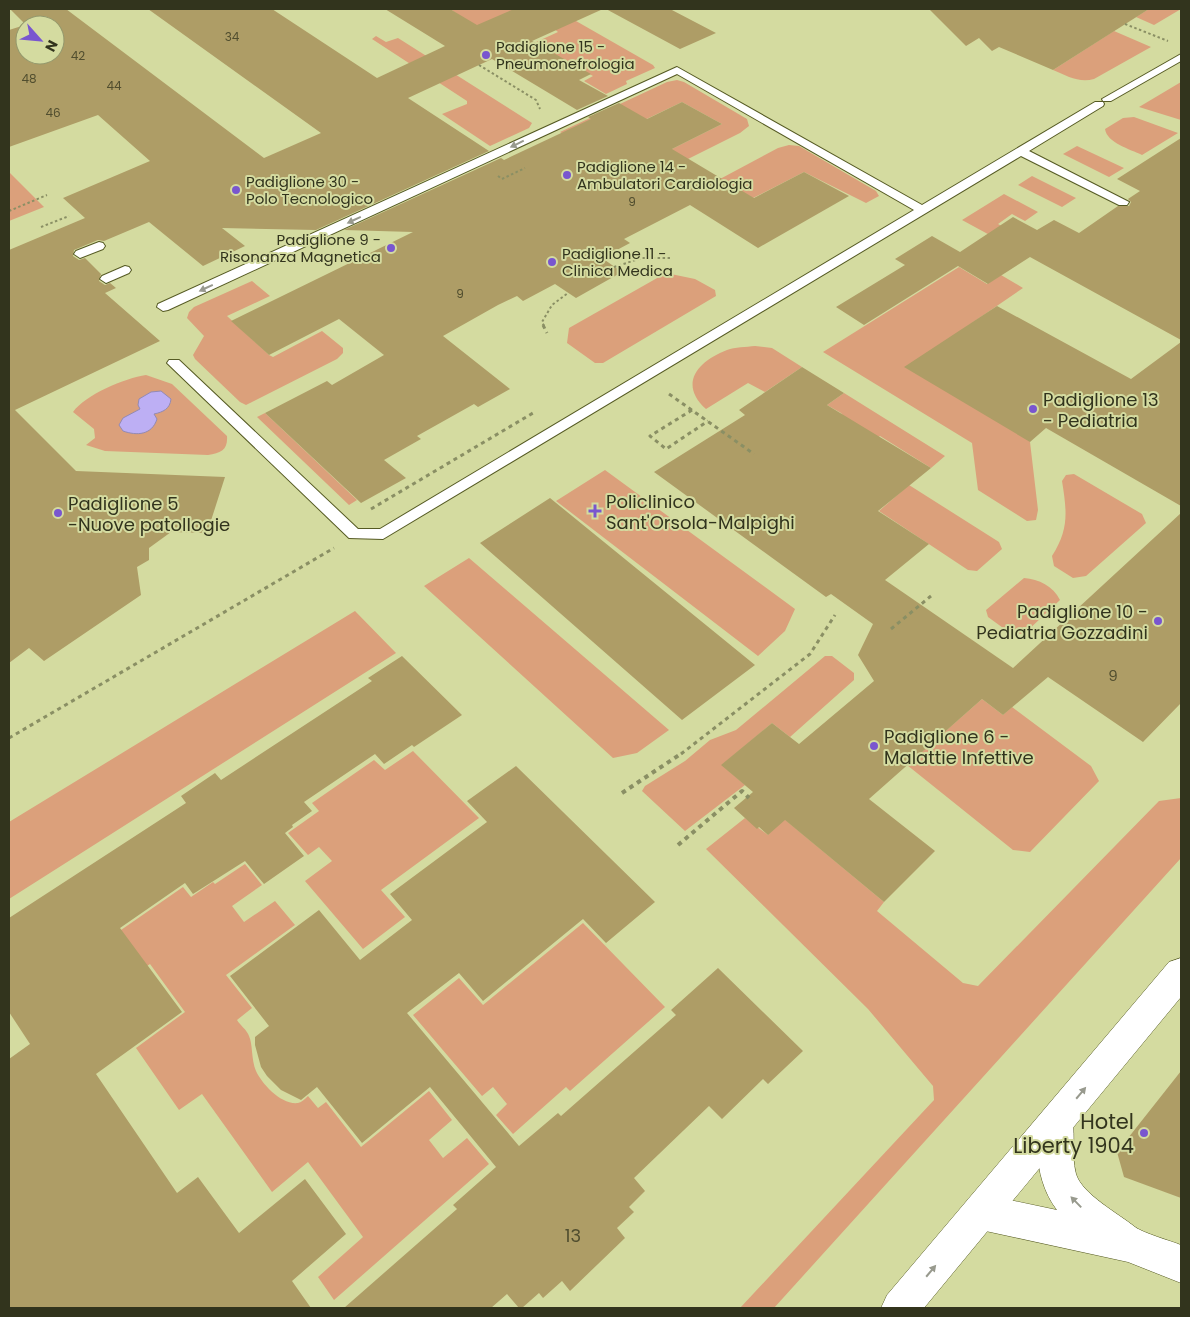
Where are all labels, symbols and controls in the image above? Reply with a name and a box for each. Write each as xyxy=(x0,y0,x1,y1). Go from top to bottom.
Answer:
north arrow xyxy=(15,15,65,65)
house number: 34 xyxy=(225,28,240,45)
place label: Padiglione 15 - Pneumonefrologia xyxy=(496,36,635,74)
text: N xyxy=(40,37,63,55)
house number: 42 xyxy=(71,47,85,64)
marker: Padiglione 15 - Pneumonefrologia xyxy=(480,49,492,61)
house number: 48 xyxy=(21,70,37,87)
house number: 44 xyxy=(106,77,122,94)
house number: 46 xyxy=(45,104,61,121)
one-way arrow xyxy=(510,141,524,149)
place label: Padiglione 14 - Ambulatori Cardiologia xyxy=(577,156,753,194)
marker: Padiglione 14 - Ambulatori Cardiologia xyxy=(561,169,573,181)
place label: Padiglione 30 - Polo Tecnologico xyxy=(246,171,373,209)
marker: Padiglione 30 - Polo Tecnologico xyxy=(230,184,242,196)
house number: 9 xyxy=(628,193,636,210)
one-way arrow xyxy=(347,216,361,224)
place label: Padiglione 9 - Risonanza Magnetica xyxy=(220,229,381,267)
marker: Padiglione 9 - Risonanza Magnetica xyxy=(385,242,397,254)
place label: Padiglione 11 - Clinica Medica xyxy=(562,243,673,281)
marker: Padiglione 11 - Clinica Medica xyxy=(546,256,558,268)
one-way arrow xyxy=(199,284,213,292)
house number: 9 xyxy=(456,285,464,302)
place label: Padiglione 13 - Pediatria xyxy=(1043,387,1159,433)
marker: Padiglione 13 - Pediatria xyxy=(1027,403,1039,415)
place label: Policlinico Sant'Orsola-Malpighi xyxy=(606,489,795,535)
place label: Padiglione 5 -Nuove patollogie xyxy=(68,491,230,537)
marker: Policlinico Sant'Orsola-Malpighi xyxy=(588,504,602,518)
marker: Padiglione 5 -Nuove patollogie xyxy=(52,507,64,519)
place label: Padiglione 10 - Pediatria Gozzadini xyxy=(976,599,1148,645)
marker: Padiglione 10 - Pediatria Gozzadini xyxy=(1152,615,1164,627)
house number: 9 xyxy=(1108,665,1118,686)
place label: Padiglione 6 - Malattie Infettive xyxy=(884,724,1034,770)
marker: Padiglione 6 - Malattie Infettive xyxy=(868,740,880,752)
one-way arrow xyxy=(1075,1087,1086,1099)
place label: Hotel Liberty 1904 xyxy=(1013,1107,1134,1160)
marker: Hotel Liberty 1904 xyxy=(1138,1127,1150,1139)
one-way arrow xyxy=(1070,1196,1082,1208)
house number: 13 xyxy=(565,1223,581,1248)
one-way arrow xyxy=(926,1265,937,1278)

